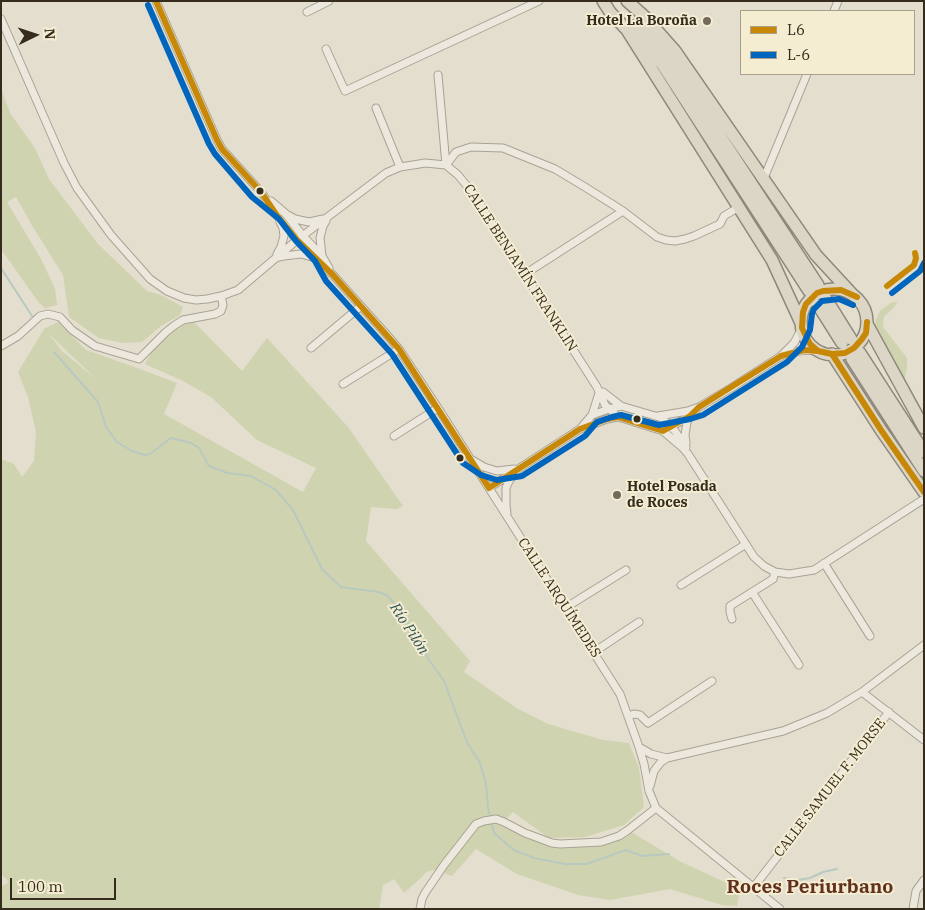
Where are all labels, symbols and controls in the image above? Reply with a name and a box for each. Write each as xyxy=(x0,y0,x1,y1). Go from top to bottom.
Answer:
north arrow xyxy=(10,10,60,60)
legend xyxy=(740,10,915,75)
place label: Hotel La Boroña xyxy=(586,13,697,29)
marker: Hotel La Boroña xyxy=(701,15,713,27)
text: L6 xyxy=(787,20,805,39)
text: N xyxy=(41,28,59,40)
text: L-6 xyxy=(787,45,810,64)
street label: CALLE BENJAMÍN FRANKLIN xyxy=(460,181,580,355)
unlabelled marker xyxy=(255,186,265,196)
unlabelled marker xyxy=(632,414,642,424)
unlabelled marker xyxy=(455,453,465,463)
place label: Hotel Posada de Roces xyxy=(627,479,717,512)
marker: Hotel Posada de Roces xyxy=(611,489,623,501)
street label: CALLE ARQUÍMEDES xyxy=(514,535,604,661)
water label: Río Pilón xyxy=(386,600,432,658)
street label: CALLE SAMUEL F. MORSE xyxy=(771,715,889,861)
scale bar xyxy=(12,868,119,900)
text: 100 m xyxy=(18,877,63,896)
district label: Roces Periurbano xyxy=(727,877,893,899)

